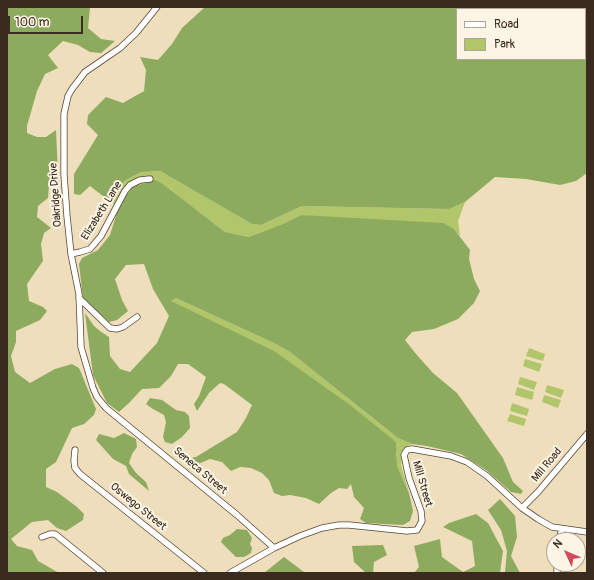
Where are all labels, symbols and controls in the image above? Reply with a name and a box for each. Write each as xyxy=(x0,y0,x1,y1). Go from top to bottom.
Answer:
scale bar xyxy=(10,8,85,34)
legend xyxy=(456,8,586,60)
text: 100 m xyxy=(15,15,49,30)
text: Road xyxy=(494,17,519,32)
text: Park xyxy=(494,37,515,52)
street label: Oakridge Drive xyxy=(47,162,65,228)
street label: Elizabeth Lane xyxy=(79,179,125,243)
street label: Seneca Street xyxy=(170,445,230,497)
street label: Mill Road xyxy=(529,445,565,485)
street label: Mill Street xyxy=(409,459,435,509)
street label: Oswego Street xyxy=(107,480,169,534)
north arrow xyxy=(546,532,586,572)
text: N xyxy=(550,537,565,551)

